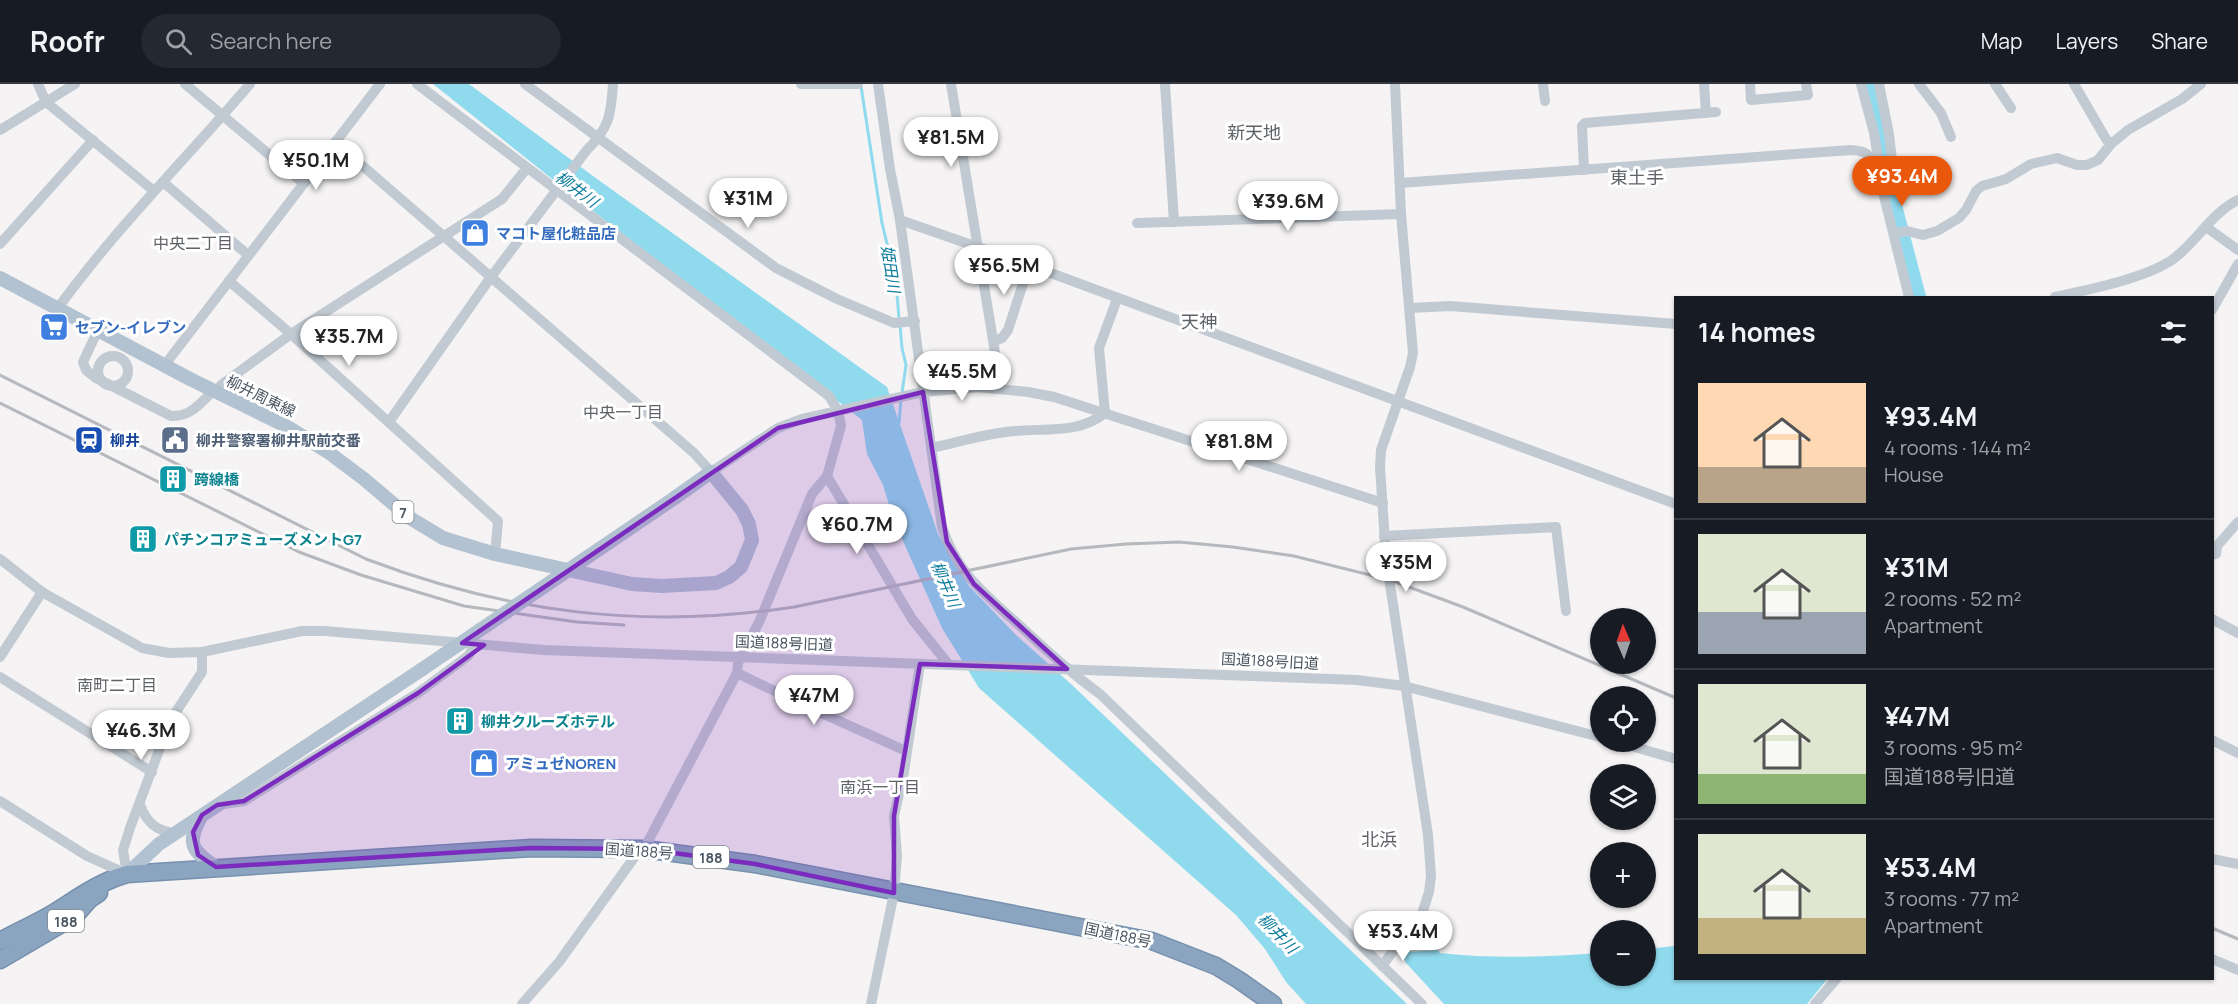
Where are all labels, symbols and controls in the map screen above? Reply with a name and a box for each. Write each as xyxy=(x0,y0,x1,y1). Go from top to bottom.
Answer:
search box xyxy=(141,14,561,68)
text: Roofr xyxy=(30,22,105,60)
icon: search xyxy=(162,25,195,58)
text: Search here xyxy=(210,26,332,56)
text: Map xyxy=(1981,27,2022,55)
text: Layers xyxy=(2055,27,2118,55)
text: Share xyxy=(2151,27,2208,55)
pin: ¥81.5M xyxy=(902,117,1000,168)
district label: 新天地 xyxy=(1227,120,1281,144)
text: ¥81.5M xyxy=(917,123,985,150)
pin: ¥50.1M xyxy=(267,140,365,191)
text: ¥50.1M xyxy=(283,146,349,173)
pin: ¥93.4M xyxy=(1853,156,1951,207)
text: ¥93.4M xyxy=(1866,162,1938,189)
district label: 東土手 xyxy=(1610,165,1664,189)
water label: 柳井川 xyxy=(551,166,604,213)
pin: ¥31M xyxy=(712,178,784,229)
pin: ¥39.6M xyxy=(1239,181,1337,232)
text: ¥31M xyxy=(723,184,773,211)
text: ¥39.6M xyxy=(1252,187,1324,214)
shop icon: マコト屋化粧品店 xyxy=(459,217,491,249)
place label: マコト屋化粧品店 xyxy=(496,223,616,244)
district label: 中央二丁目 xyxy=(153,232,233,254)
water label: 姫田川 xyxy=(876,244,906,296)
pin: ¥56.5M xyxy=(955,245,1053,296)
text: ¥56.5M xyxy=(968,251,1040,278)
district label: 天神 xyxy=(1181,309,1217,333)
supermarket icon: セブン-イレブン xyxy=(38,311,70,343)
text: 14 homes xyxy=(1698,314,1816,350)
pin: ¥35.7M xyxy=(300,316,398,367)
icon: filters xyxy=(2157,316,2190,349)
place label: セブン-イレブン xyxy=(75,317,186,338)
text: ¥35.7M xyxy=(314,322,384,349)
pin: ¥45.5M xyxy=(913,351,1011,402)
text: ¥45.5M xyxy=(927,357,997,384)
street label: 柳井周東線 xyxy=(223,370,299,422)
text: ¥93.4M xyxy=(1884,398,1977,434)
district label: 中央一丁目 xyxy=(583,401,663,423)
icon: home xyxy=(1746,407,1818,479)
pin: ¥81.8M xyxy=(1190,421,1288,472)
station icon: 柳井 xyxy=(73,424,105,456)
public building icon: 柳井警察署柳井駅前交番 xyxy=(159,424,191,456)
text: ¥81.8M xyxy=(1205,427,1273,454)
place label: 柳井 xyxy=(110,430,140,451)
place label: 柳井警察署柳井駅前交番 xyxy=(196,430,361,451)
text: 4 rooms · 144 m² xyxy=(1884,434,2031,461)
text: House xyxy=(1884,461,1944,488)
building icon: 跨線橋 xyxy=(157,463,189,495)
place label: 跨線橋 xyxy=(194,469,240,490)
road number: 7 xyxy=(392,501,414,523)
pin: ¥60.7M xyxy=(808,504,906,555)
text: ¥60.7M xyxy=(821,510,893,537)
building icon: パチンコアミューズメントG7 xyxy=(127,523,159,555)
place label: パチンコアミューズメントG7 xyxy=(164,529,362,550)
pin: ¥35M xyxy=(1370,542,1442,593)
text: ¥35M xyxy=(1380,548,1432,575)
text: ¥31M xyxy=(1884,549,1949,585)
water label: 柳井川 xyxy=(926,558,966,612)
icon: home xyxy=(1746,558,1818,630)
text: 2 rooms · 52 m² xyxy=(1884,585,2021,612)
north arrow xyxy=(1590,608,1656,674)
map controls xyxy=(1590,608,1656,986)
text: Apartment xyxy=(1884,612,1983,639)
street label: 国道188号旧道 xyxy=(735,631,833,655)
street label: 国道188号旧道 xyxy=(1220,648,1320,674)
district label: 南町二丁目 xyxy=(77,674,157,696)
pin: ¥47M xyxy=(778,675,850,726)
text: ¥47M xyxy=(789,681,839,708)
button: locate xyxy=(1590,686,1656,752)
text: ¥47M xyxy=(1884,698,1950,734)
building icon: 柳井クルーズホテル xyxy=(444,705,476,737)
icon: home xyxy=(1746,708,1818,780)
pin: ¥46.3M xyxy=(92,710,190,761)
place label: 柳井クルーズホテル xyxy=(481,711,615,732)
text: ¥46.3M xyxy=(106,716,176,743)
text: 3 rooms · 95 m² xyxy=(1884,734,2023,761)
shop icon: アミュゼNOREN xyxy=(468,747,500,779)
place label: アミュゼNOREN xyxy=(505,753,616,774)
text: 国道188号旧道 xyxy=(1884,763,2015,790)
button: layers xyxy=(1590,764,1656,830)
district label: 南浜一丁目 xyxy=(840,776,920,798)
district label: 北浜 xyxy=(1361,827,1397,851)
street label: 国道188号 xyxy=(604,838,674,864)
button: + xyxy=(1590,842,1656,908)
road number: 188 xyxy=(693,846,729,868)
text: ¥53.4M xyxy=(1884,849,1976,885)
icon: home xyxy=(1746,858,1818,930)
text: 3 rooms · 77 m² xyxy=(1884,885,2019,912)
water label: 柳井川 xyxy=(1253,908,1304,959)
road number: 188 xyxy=(48,910,84,932)
pin: ¥53.4M xyxy=(1354,911,1452,962)
text: Apartment xyxy=(1884,912,1983,939)
text: ¥53.4M xyxy=(1368,917,1438,944)
street label: 国道188号 xyxy=(1082,918,1154,952)
button: − xyxy=(1590,920,1656,986)

